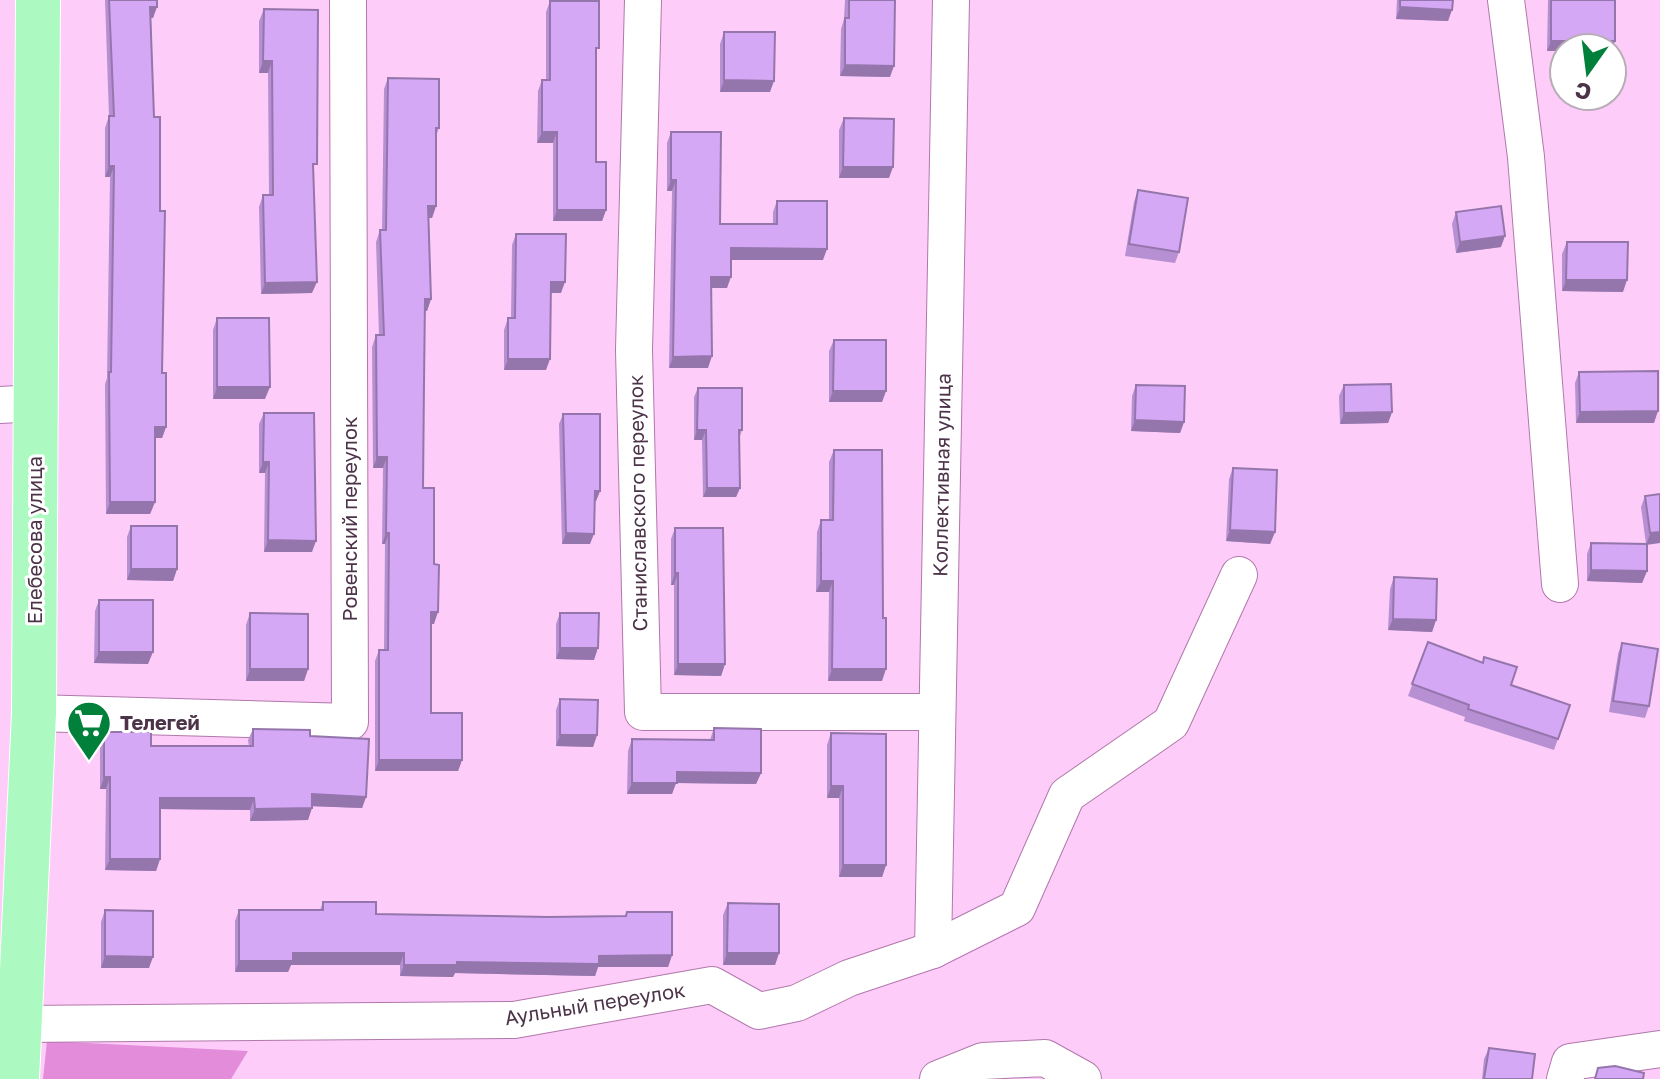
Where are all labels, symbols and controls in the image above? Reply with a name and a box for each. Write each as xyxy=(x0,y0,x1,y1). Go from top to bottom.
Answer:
north arrow xyxy=(1548,32,1628,112)
text: С xyxy=(1572,77,1594,107)
street label: Коллективная улица xyxy=(927,373,955,577)
street label: Станиславского переулок xyxy=(623,374,651,632)
street label: Ровенский переулок xyxy=(337,417,361,621)
street label: Елебесова улица xyxy=(22,456,46,624)
supermarket icon: Телегей xyxy=(65,699,113,762)
place label: Телегей xyxy=(120,710,200,734)
street label: Аульный переулок xyxy=(503,977,687,1029)

